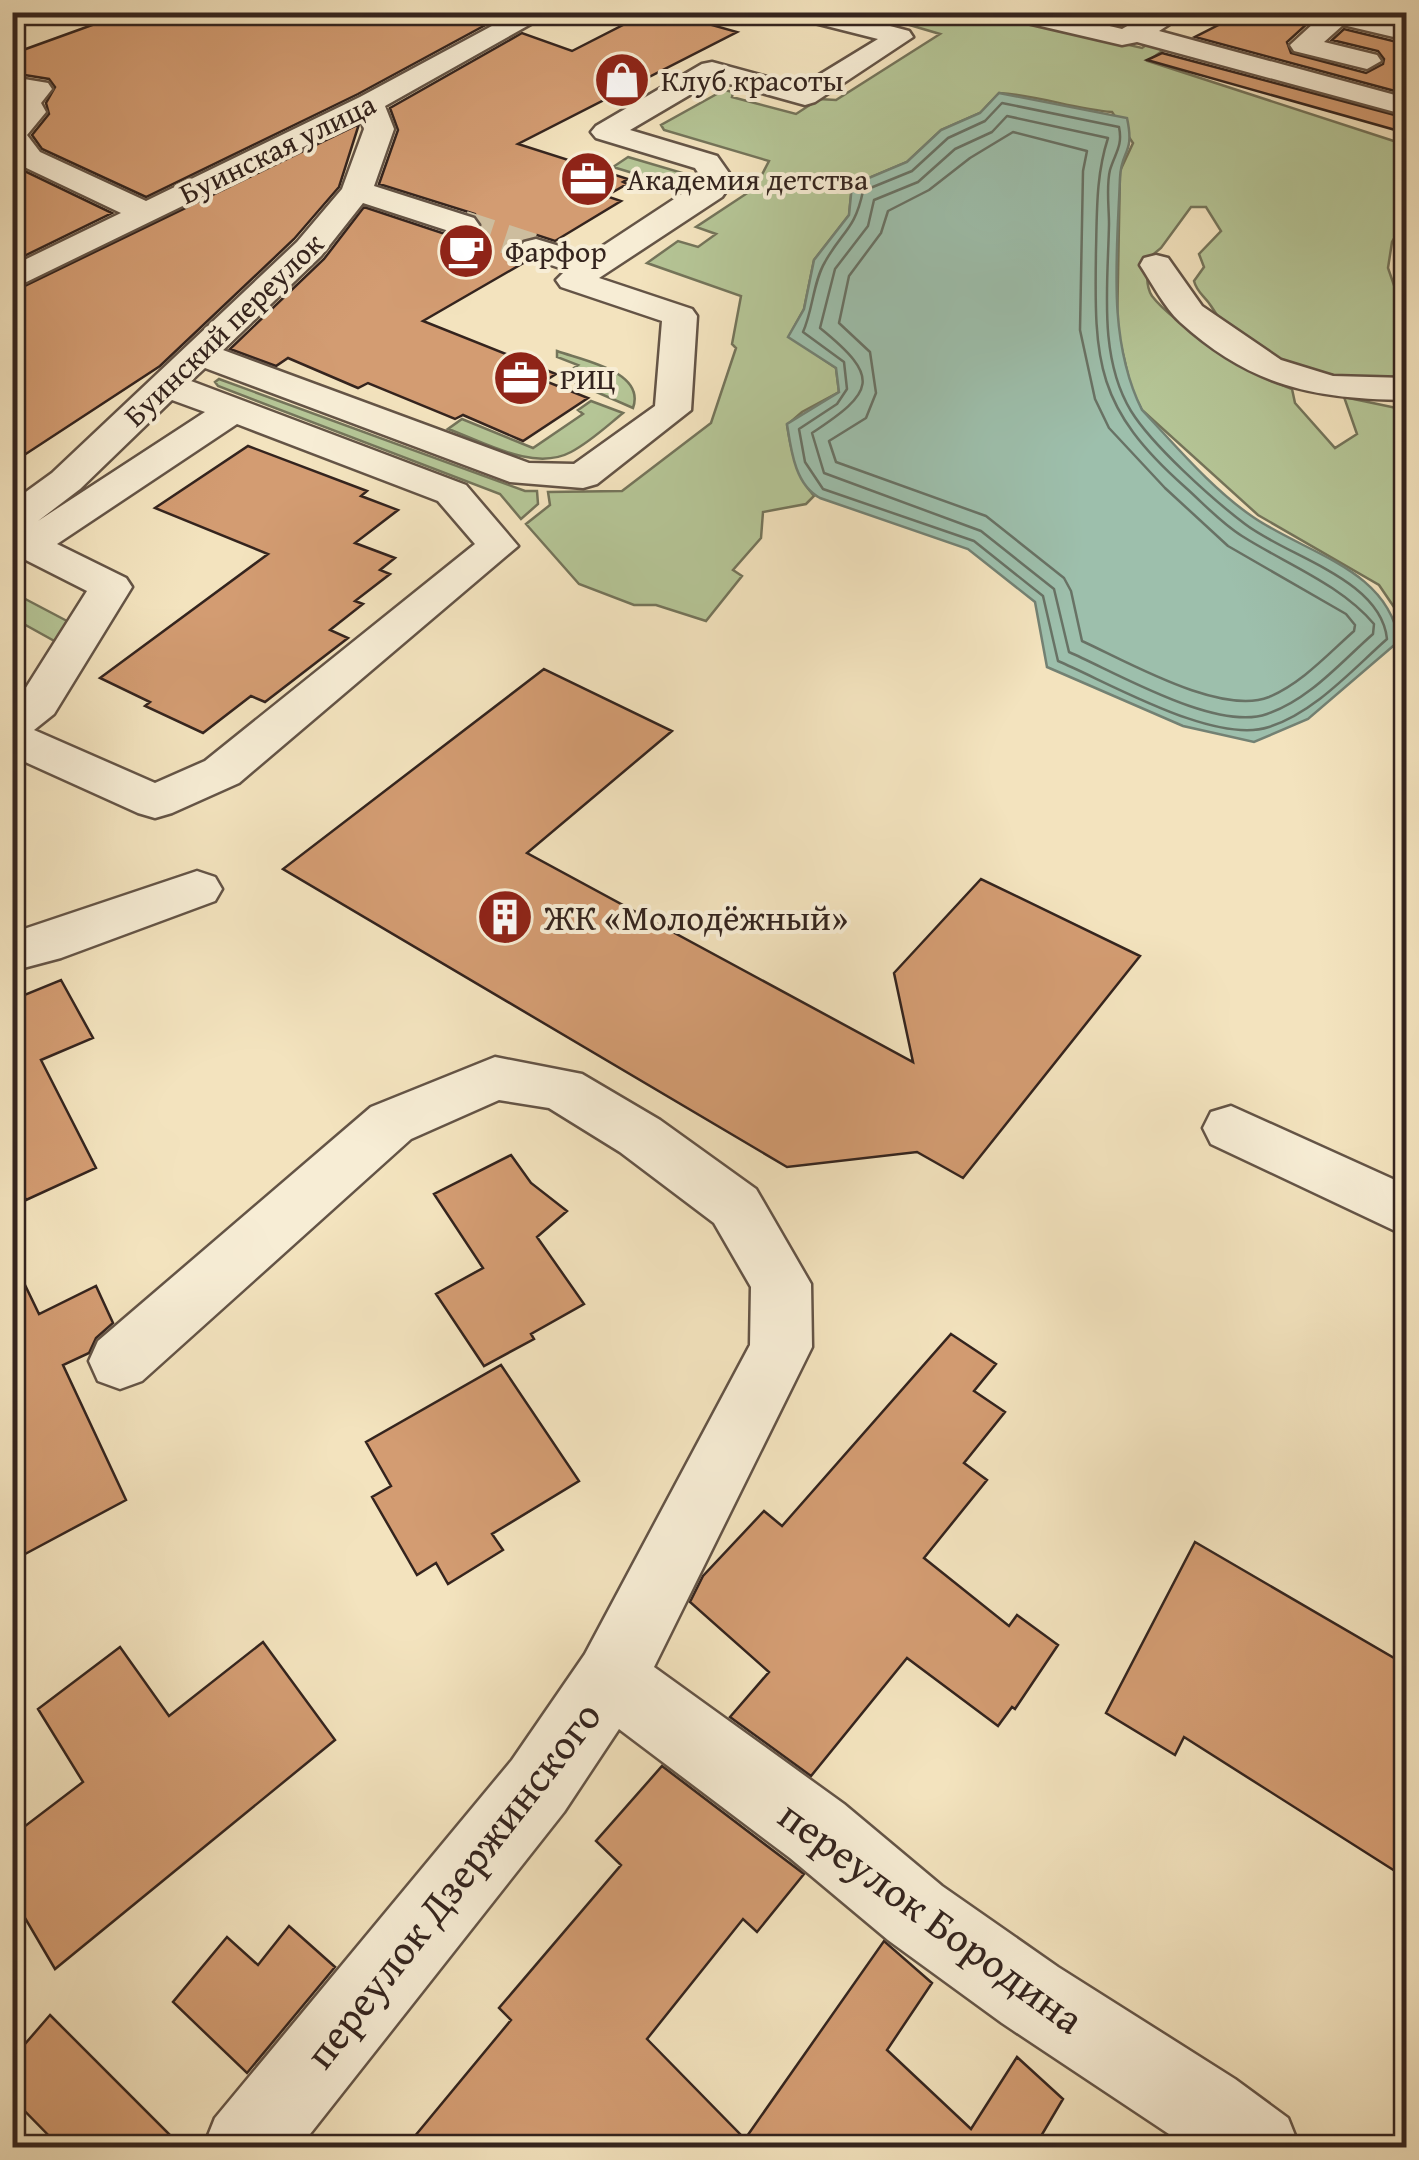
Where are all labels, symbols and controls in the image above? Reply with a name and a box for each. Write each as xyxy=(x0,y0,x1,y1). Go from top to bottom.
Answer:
shop icon: Клуб красоты xyxy=(592,50,652,110)
place label: Клуб красоты xyxy=(661,58,843,102)
street label: Буинская улица xyxy=(171,81,383,215)
office icon: Академия детства xyxy=(558,149,618,209)
place label: Академия детства xyxy=(627,157,869,201)
cafe icon: Фарфор xyxy=(436,221,496,281)
street label: Буинский переулок xyxy=(113,222,333,436)
place label: Фарфор xyxy=(505,229,607,273)
office icon: РИЦ xyxy=(491,348,551,408)
place label: РИЦ xyxy=(560,356,616,400)
building icon: ЖК «Молодёжный» xyxy=(475,887,535,947)
place label: ЖК «Молодёжный» xyxy=(543,892,848,943)
street label: переулок Дзержинского xyxy=(289,1687,615,2081)
street label: переулок Бородина xyxy=(767,1784,1097,2048)

